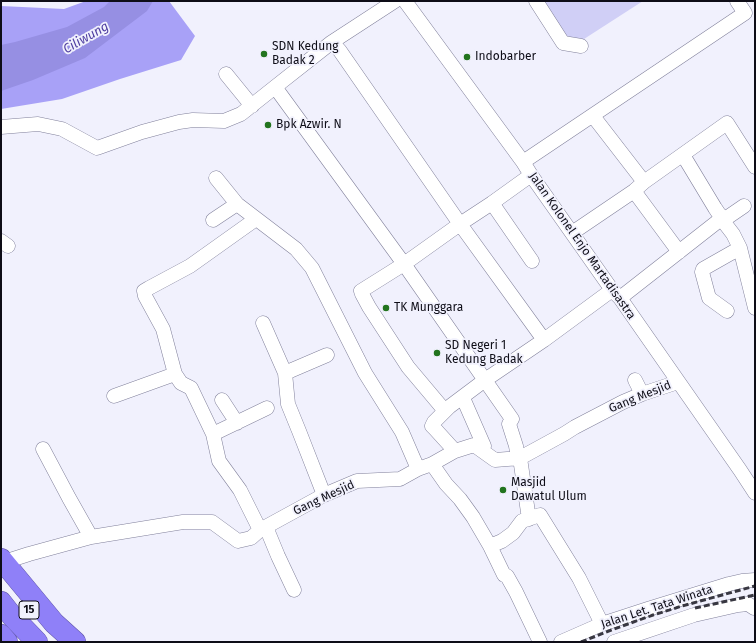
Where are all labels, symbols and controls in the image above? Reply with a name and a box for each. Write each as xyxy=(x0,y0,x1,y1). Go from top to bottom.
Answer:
water label: Ciliwung xyxy=(60,19,112,57)
place label: SDN Kedung Badak 2 xyxy=(272,40,339,68)
marker: SDN Kedung Badak 2 xyxy=(259,49,269,59)
place label: Indobarber xyxy=(475,50,536,64)
marker: Indobarber xyxy=(462,52,472,62)
place label: Bpk Azwir. N xyxy=(276,118,342,132)
marker: Bpk Azwir. N xyxy=(263,120,273,130)
street label: Jalan Kolonel Enjo Martadisastra xyxy=(526,170,638,322)
place label: TK Munggara xyxy=(394,301,463,315)
marker: TK Munggara xyxy=(381,303,391,313)
place label: SD Negeri 1 Kedung Badak xyxy=(445,339,523,367)
marker: SD Negeri 1 Kedung Badak xyxy=(432,348,442,358)
street label: Gang Mesjid xyxy=(607,378,673,416)
place label: Masjid Dawatul Ulum xyxy=(511,476,587,504)
street label: Gang Mesjid xyxy=(291,478,357,518)
marker: Masjid Dawatul Ulum xyxy=(498,485,508,495)
street label: Jalan Let. Tata Winata xyxy=(599,582,715,632)
road number: 15 xyxy=(19,601,39,619)

